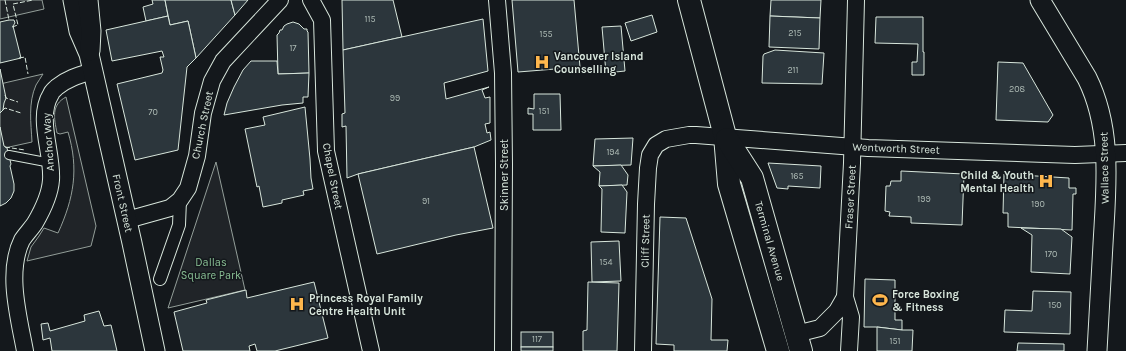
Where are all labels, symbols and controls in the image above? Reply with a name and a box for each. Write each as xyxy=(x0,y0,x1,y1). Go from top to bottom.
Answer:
house number: 115 xyxy=(364,14,376,24)
house number: 215 xyxy=(788,28,802,38)
house number: 155 xyxy=(539,29,553,39)
house number: 17 xyxy=(289,43,297,53)
place label: Vancouver Island Counselling xyxy=(554,50,644,76)
hospital icon: Vancouver Island Counselling xyxy=(533,53,551,71)
house number: 211 xyxy=(787,65,799,75)
house number: 208 xyxy=(1009,84,1026,94)
street label: Church Street xyxy=(189,90,216,160)
house number: 99 xyxy=(390,93,400,103)
house number: 151 xyxy=(538,106,550,116)
house number: 70 xyxy=(148,107,158,117)
street label: Anchor Way xyxy=(40,112,57,172)
street label: Wallace Street xyxy=(1097,132,1112,204)
street label: Skinner Street xyxy=(498,139,511,211)
street label: Wentworth Street xyxy=(852,140,940,157)
street label: Chapel Street xyxy=(320,142,345,210)
house number: 194 xyxy=(606,147,620,157)
street label: Fraser Street xyxy=(842,165,859,229)
place label: Child & Youth Mental Health xyxy=(960,169,1034,195)
house number: 165 xyxy=(790,171,804,181)
hospital icon: Child & Youth Mental Health xyxy=(1037,172,1055,190)
street label: Front Street xyxy=(110,173,136,233)
house number: 199 xyxy=(917,194,931,204)
house number: 91 xyxy=(422,196,430,206)
house number: 190 xyxy=(1031,199,1045,209)
street label: Terminal Avenue xyxy=(752,200,787,283)
street label: Cliff Street xyxy=(639,214,652,268)
house number: 170 xyxy=(1045,249,1057,259)
park label: Dallas Square Park xyxy=(181,256,241,282)
house number: 154 xyxy=(599,257,613,267)
place label: Force Boxing & Fitness xyxy=(892,288,960,314)
sports icon: Force Boxing & Fitness xyxy=(871,291,889,309)
place label: Princess Royal Family Centre Health Unit xyxy=(309,292,423,318)
hospital icon: Princess Royal Family Centre Health Unit xyxy=(288,295,306,313)
house number: 150 xyxy=(1048,300,1062,310)
house number: 117 xyxy=(532,334,543,344)
house number: 151 xyxy=(889,336,901,346)

